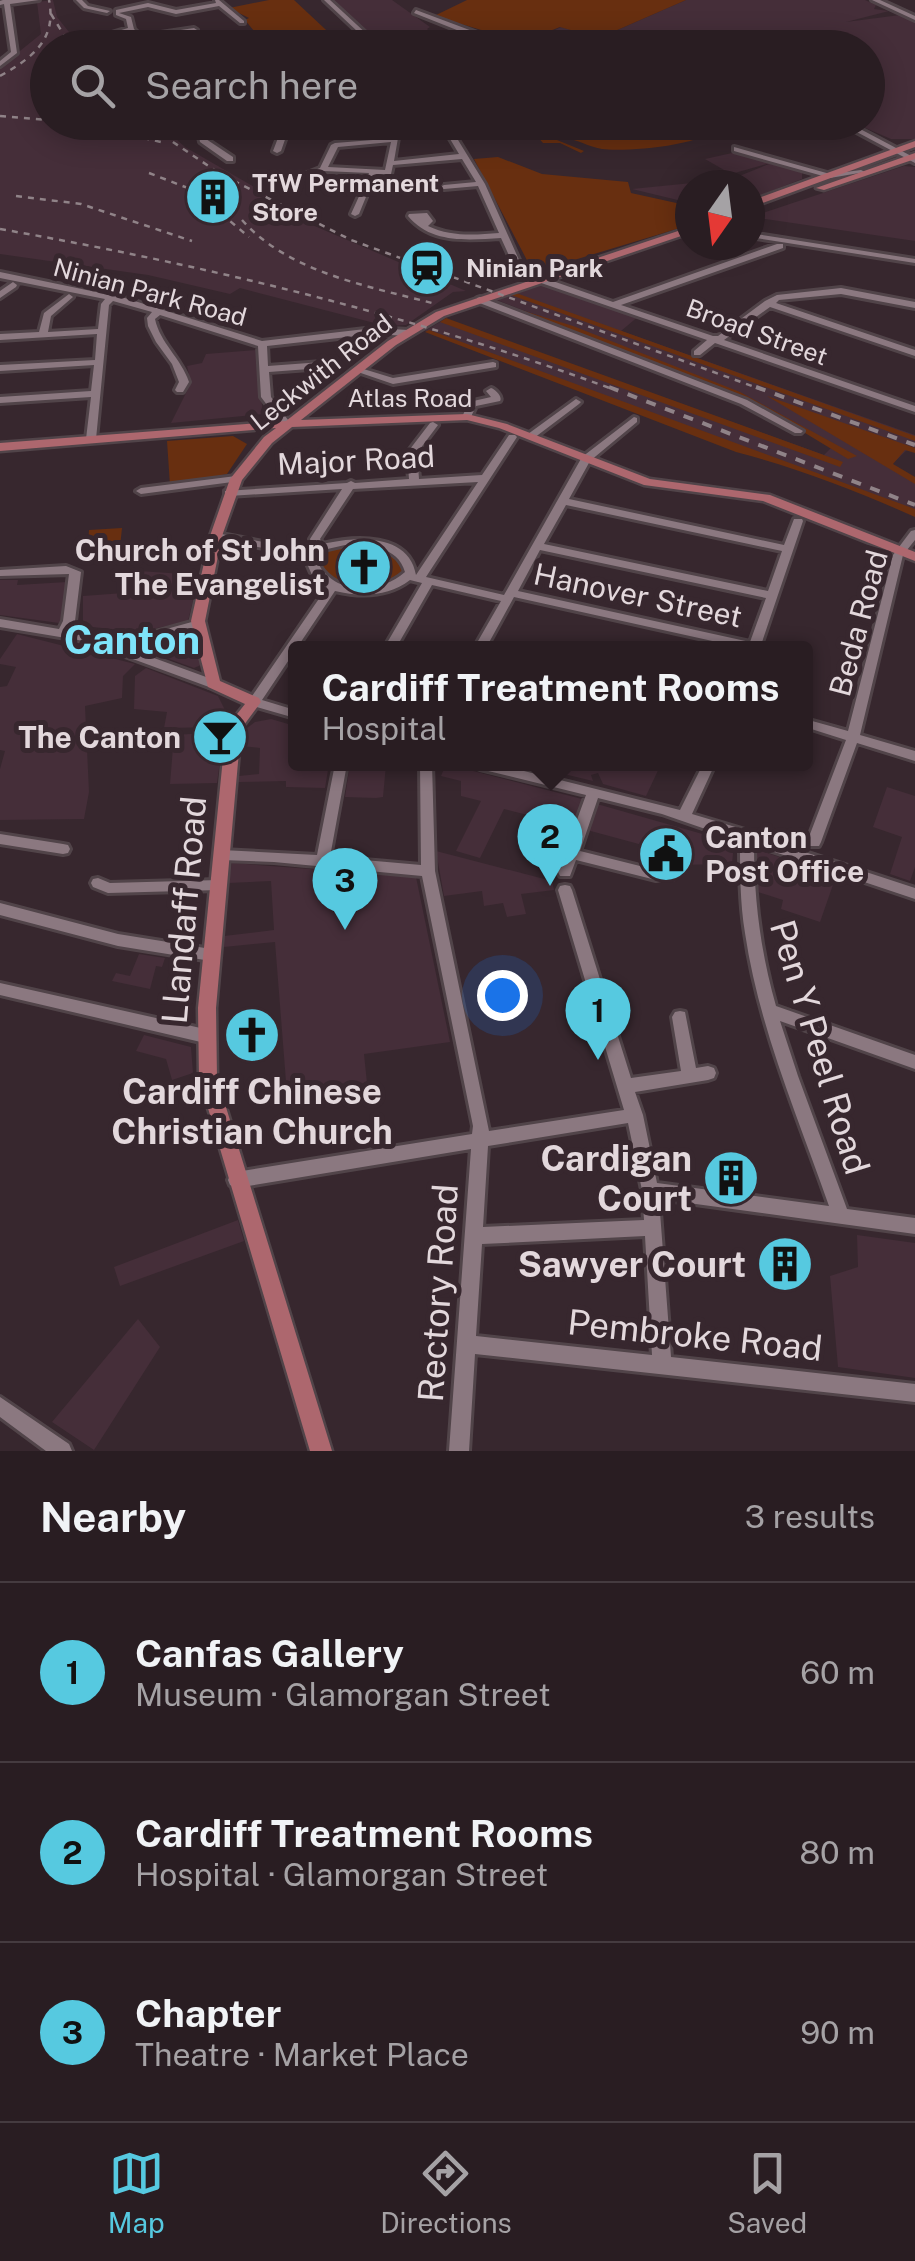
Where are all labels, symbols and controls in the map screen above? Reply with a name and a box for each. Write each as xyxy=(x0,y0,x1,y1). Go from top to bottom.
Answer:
search box xyxy=(30,30,885,140)
icon: search xyxy=(65,58,120,113)
text: Search here xyxy=(145,63,358,108)
building icon: TfW Permanent Store xyxy=(183,167,243,227)
place label: TfW Permanent Store xyxy=(252,168,439,227)
north arrow xyxy=(675,170,765,260)
station icon: Ninian Park xyxy=(397,238,457,298)
street label: Ninian Park Road xyxy=(50,252,250,332)
place label: Ninian Park xyxy=(466,253,604,283)
street label: Broad Street xyxy=(682,293,832,371)
street label: Leckwith Road xyxy=(244,308,398,436)
street label: Atlas Road xyxy=(347,383,473,413)
street label: Major Road xyxy=(276,438,436,482)
place label: Church of St John The Evangelist xyxy=(75,532,325,602)
church icon: Church of St John The Evangelist xyxy=(334,537,394,597)
street label: Beda Road xyxy=(821,546,895,700)
street label: Hanover Street xyxy=(531,555,745,635)
district label: Canton xyxy=(64,616,200,663)
popup xyxy=(288,641,813,771)
text: Cardiff Treatment Rooms xyxy=(321,665,780,710)
bar icon: The Canton xyxy=(190,707,250,767)
text: Hospital xyxy=(321,710,447,747)
place label: The Canton xyxy=(18,719,181,755)
street label: Llandaff Road xyxy=(154,795,214,1025)
pin: 2 xyxy=(518,804,582,886)
place label: Canton Post Office xyxy=(705,819,864,889)
public building icon: Canton Post Office xyxy=(636,824,696,884)
pin: 3 xyxy=(312,848,378,930)
street label: Pen Y Peel Road xyxy=(762,915,878,1179)
your location xyxy=(477,970,528,1021)
pin: 1 xyxy=(566,978,630,1060)
church icon: Cardiff Chinese Christian Church xyxy=(222,1005,282,1065)
place label: Cardiff Chinese Christian Church xyxy=(111,1071,393,1152)
place label: Cardigan Court xyxy=(540,1138,692,1219)
building icon: Cardigan Court xyxy=(701,1148,761,1208)
street label: Rectory Road xyxy=(410,1183,466,1403)
building icon: Sawyer Court xyxy=(755,1234,815,1294)
place label: Sawyer Court xyxy=(518,1244,746,1285)
street label: Pembroke Road xyxy=(566,1301,824,1369)
text: Nearby xyxy=(40,1492,186,1541)
text: 3 results xyxy=(745,1498,875,1535)
text: Canfas Gallery xyxy=(135,1631,404,1676)
text: 1 xyxy=(66,1654,79,1691)
text: 60 m xyxy=(800,1654,875,1691)
text: Museum · Glamorgan Street xyxy=(135,1676,551,1713)
text: Cardiff Treatment Rooms xyxy=(135,1811,593,1856)
text: 2 xyxy=(62,1834,83,1871)
text: 80 m xyxy=(799,1834,875,1871)
text: Hospital · Glamorgan Street xyxy=(135,1856,548,1893)
text: Chapter xyxy=(135,1991,281,2036)
text: 3 xyxy=(62,2014,83,2051)
text: 90 m xyxy=(800,2014,875,2051)
text: Theatre · Market Place xyxy=(135,2036,469,2073)
tab: Map xyxy=(108,2146,165,2239)
tab: Directions xyxy=(380,2146,512,2239)
tab: Saved xyxy=(727,2146,807,2239)

